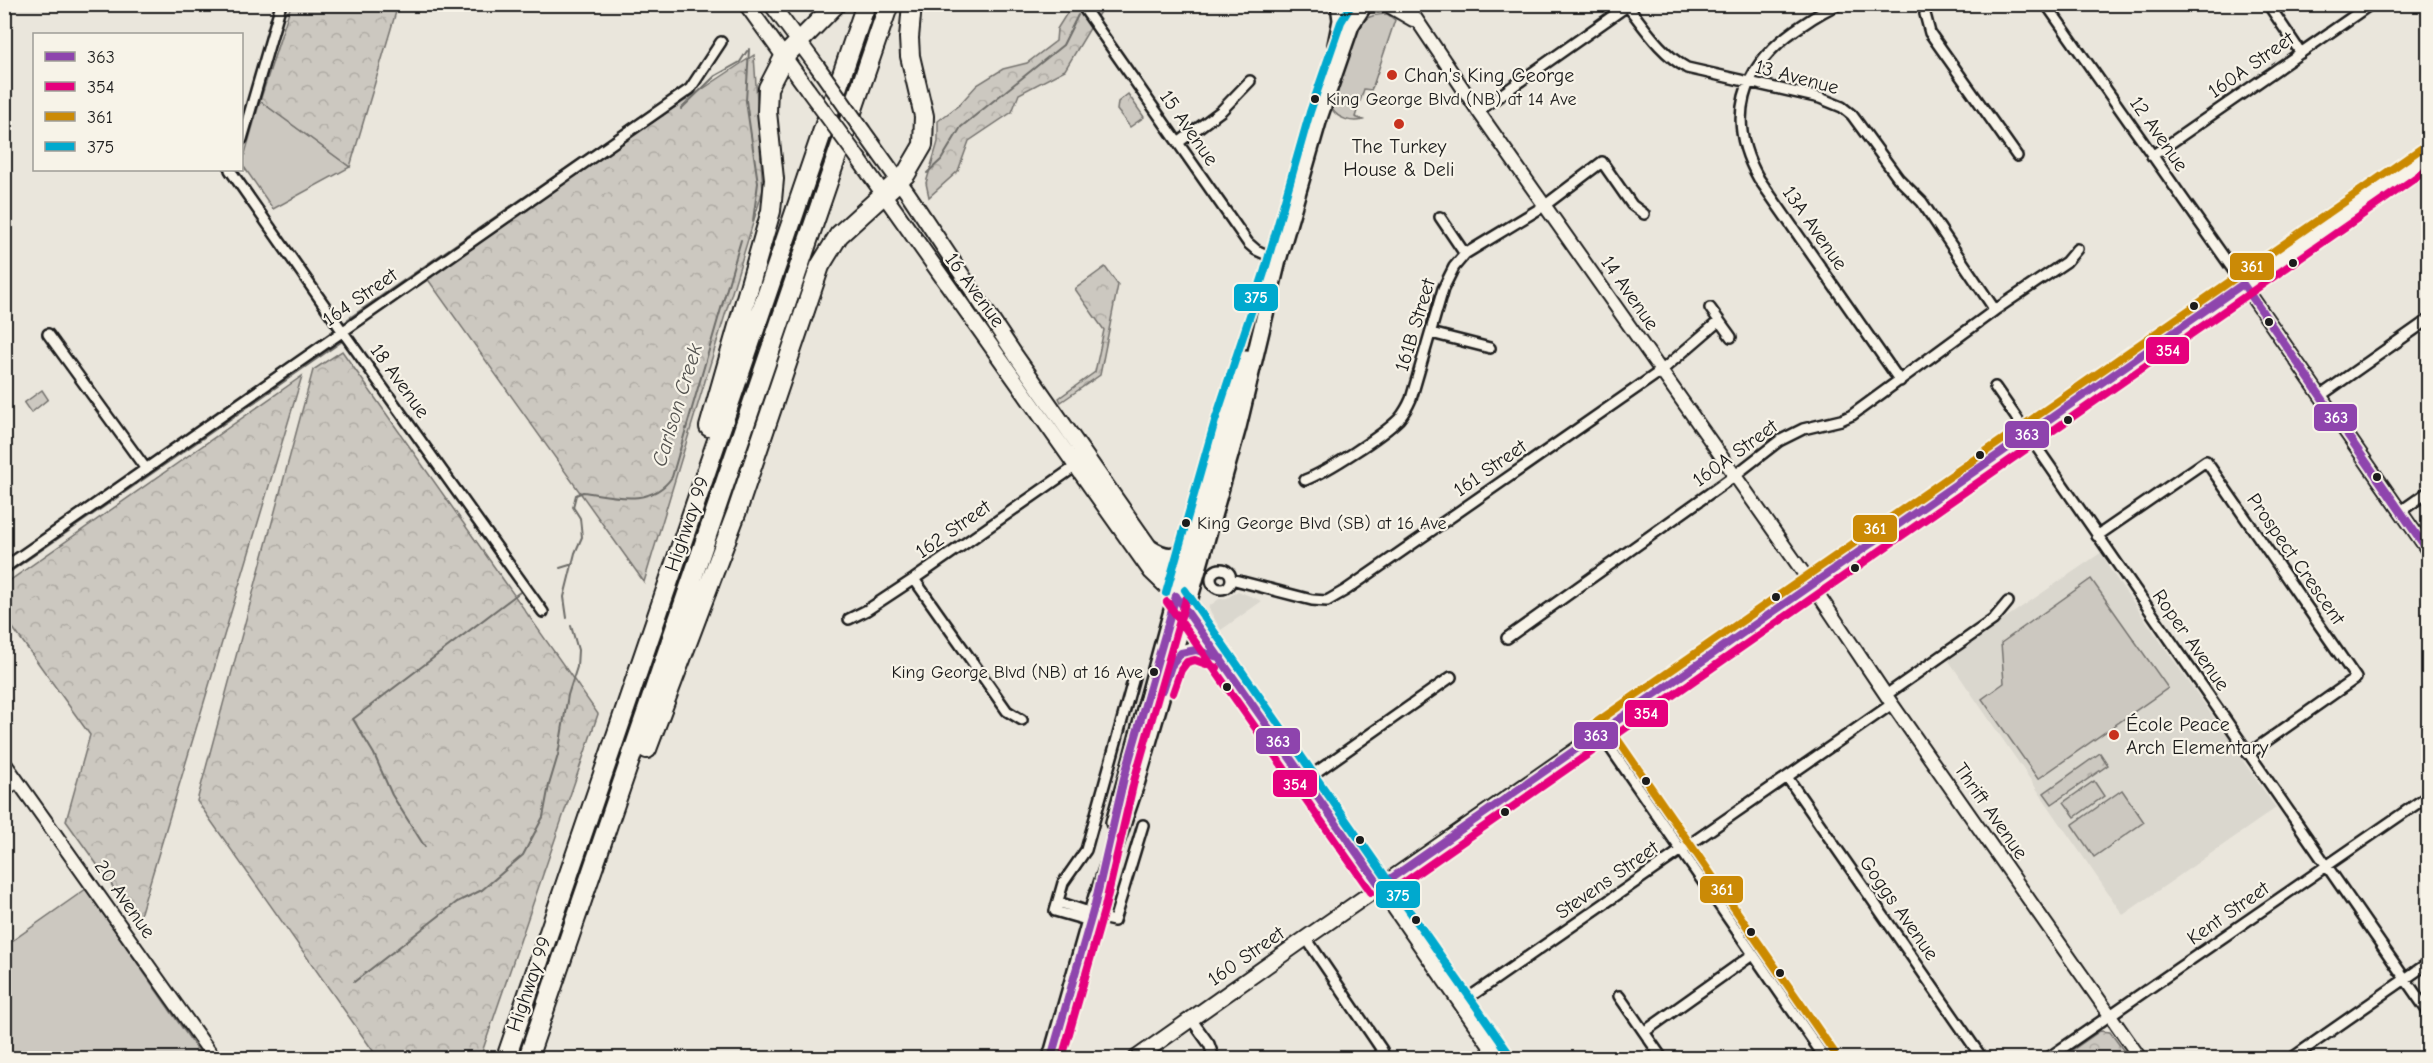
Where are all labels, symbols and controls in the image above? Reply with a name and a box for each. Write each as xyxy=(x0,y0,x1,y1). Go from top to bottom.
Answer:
street label: 160A Street xyxy=(2204,26,2299,103)
legend xyxy=(33,33,243,171)
text: 363 xyxy=(87,47,115,68)
street label: 13 Avenue xyxy=(1753,55,1841,99)
place label: Chan's King George xyxy=(1404,64,1574,87)
marker: Chan's King George xyxy=(1385,68,1399,82)
text: 354 xyxy=(87,77,115,98)
street label: 15 Avenue xyxy=(1155,86,1223,170)
place label: King George Blvd (NB) at 14 Ave xyxy=(1326,89,1576,110)
street label: 12 Avenue xyxy=(2125,92,2193,176)
marker: King George Blvd (NB) at 14 Ave xyxy=(1309,93,1321,105)
text: 361 xyxy=(87,107,113,128)
marker: The Turkey House & Deli xyxy=(1392,117,1406,131)
place label: The Turkey House & Deli xyxy=(1343,135,1455,181)
text: 375 xyxy=(87,137,114,158)
street label: 13A Avenue xyxy=(1778,182,1852,274)
street label: 16 Avenue xyxy=(940,248,1010,332)
street label: 14 Avenue xyxy=(1596,252,1664,334)
line badge: 361 xyxy=(2229,252,2275,281)
unlabelled marker xyxy=(2287,257,2299,269)
text: 361 xyxy=(2241,258,2263,276)
street label: 164 Street xyxy=(319,262,403,331)
street label: 161B Street xyxy=(1390,275,1440,374)
line badge: 375 xyxy=(1233,283,1279,312)
text: 375 xyxy=(1244,289,1268,307)
unlabelled marker xyxy=(2188,300,2200,312)
unlabelled marker xyxy=(2263,316,2275,328)
line badge: 354 xyxy=(2145,336,2190,365)
street label: 18 Avenue xyxy=(365,340,435,422)
water label: Carlson Creek xyxy=(647,340,707,469)
text: 354 xyxy=(2156,342,2180,360)
line badge: 363 xyxy=(2313,403,2358,432)
text: 363 xyxy=(2324,409,2348,427)
street label: 160A Street xyxy=(1688,414,1783,491)
unlabelled marker xyxy=(2062,414,2074,426)
line badge: 363 xyxy=(2004,420,2050,449)
text: 363 xyxy=(2015,426,2039,444)
street label: 161 Street xyxy=(1449,434,1532,501)
unlabelled marker xyxy=(1974,449,1986,461)
unlabelled marker xyxy=(2371,471,2383,483)
street label: Highway 99 xyxy=(660,473,714,575)
street label: Prospect Crescent xyxy=(2242,489,2351,630)
street label: 162 Street xyxy=(911,494,996,563)
place label: King George Blvd (SB) at 16 Ave xyxy=(1197,513,1447,534)
line badge: 361 xyxy=(1852,514,1898,543)
marker: King George Blvd (SB) at 16 Ave xyxy=(1180,517,1192,529)
text: 361 xyxy=(1864,520,1886,538)
unlabelled marker xyxy=(1849,562,1861,574)
street label: Roper Avenue xyxy=(2148,585,2234,695)
unlabelled marker xyxy=(1770,591,1782,603)
place label: King George Blvd (NB) at 16 Ave xyxy=(891,662,1143,683)
marker: King George Blvd (NB) at 16 Ave xyxy=(1148,666,1160,678)
unlabelled marker xyxy=(1221,681,1233,693)
line badge: 354 xyxy=(1624,699,1669,728)
text: 354 xyxy=(1634,705,1658,723)
place label: École Peace Arch Elementary xyxy=(2126,713,2268,759)
line badge: 363 xyxy=(1573,721,1619,750)
line badge: 363 xyxy=(1255,727,1301,755)
text: 363 xyxy=(1584,727,1608,745)
marker: École Peace Arch Elementary xyxy=(2107,728,2121,742)
text: 363 xyxy=(1266,733,1290,751)
street label: Thrift Avenue xyxy=(1949,758,2033,864)
line badge: 354 xyxy=(1272,769,1318,798)
unlabelled marker xyxy=(1640,775,1652,787)
text: 354 xyxy=(1283,776,1307,794)
unlabelled marker xyxy=(1499,806,1511,818)
unlabelled marker xyxy=(1354,834,1366,846)
street label: Stevens Street xyxy=(1551,835,1664,924)
street label: Goggs Avenue xyxy=(1855,851,1943,965)
street label: 20 Avenue xyxy=(90,855,160,943)
line badge: 361 xyxy=(1699,875,1744,904)
street label: Kent Street xyxy=(2183,876,2274,950)
line badge: 375 xyxy=(1375,880,1421,909)
text: 361 xyxy=(1711,881,1733,899)
text: 375 xyxy=(1386,887,1410,905)
unlabelled marker xyxy=(1410,914,1422,926)
street label: 160 Street xyxy=(1203,921,1290,991)
unlabelled marker xyxy=(1745,926,1757,938)
street label: Highway 99 xyxy=(502,933,556,1035)
unlabelled marker xyxy=(1774,967,1786,979)

